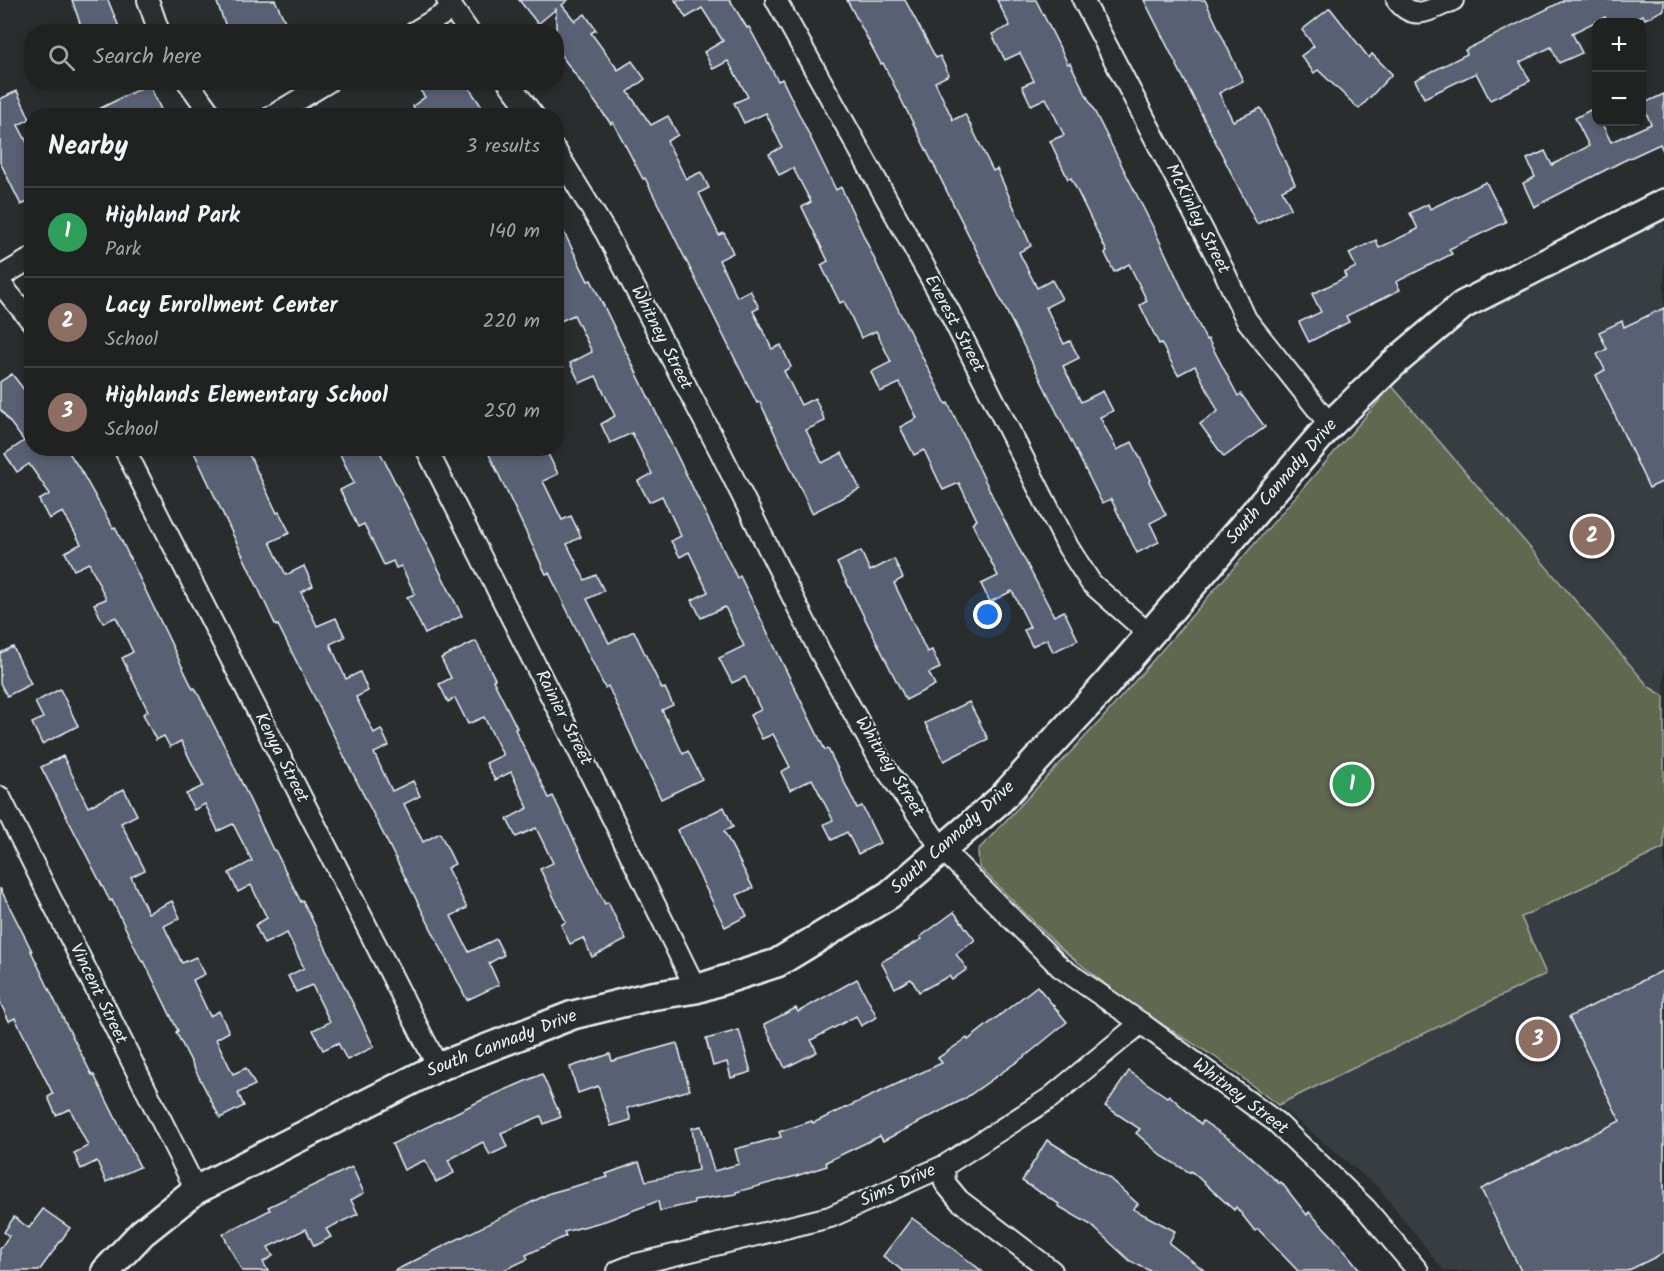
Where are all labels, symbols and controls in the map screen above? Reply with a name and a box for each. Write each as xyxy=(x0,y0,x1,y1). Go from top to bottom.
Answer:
map controls xyxy=(1592,18,1646,126)
button: + xyxy=(1592,18,1646,72)
search box xyxy=(24,24,564,90)
text: Search here xyxy=(93,40,201,75)
icon: search xyxy=(45,41,78,74)
button: − xyxy=(1592,72,1646,126)
text: Nearby xyxy=(48,126,128,168)
text: 3 results xyxy=(466,131,540,163)
street label: McKinley Street xyxy=(1157,159,1238,280)
text: Highland Park xyxy=(105,199,240,234)
text: 1 xyxy=(64,216,71,248)
text: 140 m xyxy=(489,216,540,248)
text: Park xyxy=(105,234,141,266)
street label: Everest Street xyxy=(916,270,993,379)
street label: Whitney Street xyxy=(622,281,700,396)
text: Lacy Enrollment Center xyxy=(105,289,337,324)
text: 2 xyxy=(62,306,73,338)
text: 220 m xyxy=(483,306,540,338)
text: School xyxy=(105,324,158,356)
text: Highlands Elementary School xyxy=(105,379,388,414)
text: 3 xyxy=(62,396,73,428)
text: 250 m xyxy=(484,396,540,428)
street label: South Cannady Drive xyxy=(1219,412,1345,552)
text: School xyxy=(105,414,158,446)
pin: 2 xyxy=(1572,514,1612,558)
your location xyxy=(973,600,1002,629)
street label: Rainier Street xyxy=(526,665,600,772)
street label: Kenya Street xyxy=(246,708,317,809)
street label: Whitney Street xyxy=(847,711,932,824)
pin: 1 xyxy=(1332,762,1372,806)
street label: South Cannady Drive xyxy=(884,774,1022,902)
street label: Vincent Street xyxy=(61,939,135,1050)
street label: South Cannady Drive xyxy=(422,1002,582,1086)
pin: 3 xyxy=(1518,1016,1558,1062)
street label: Whitney Street xyxy=(1186,1051,1295,1143)
street label: Sims Drive xyxy=(855,1156,941,1216)

